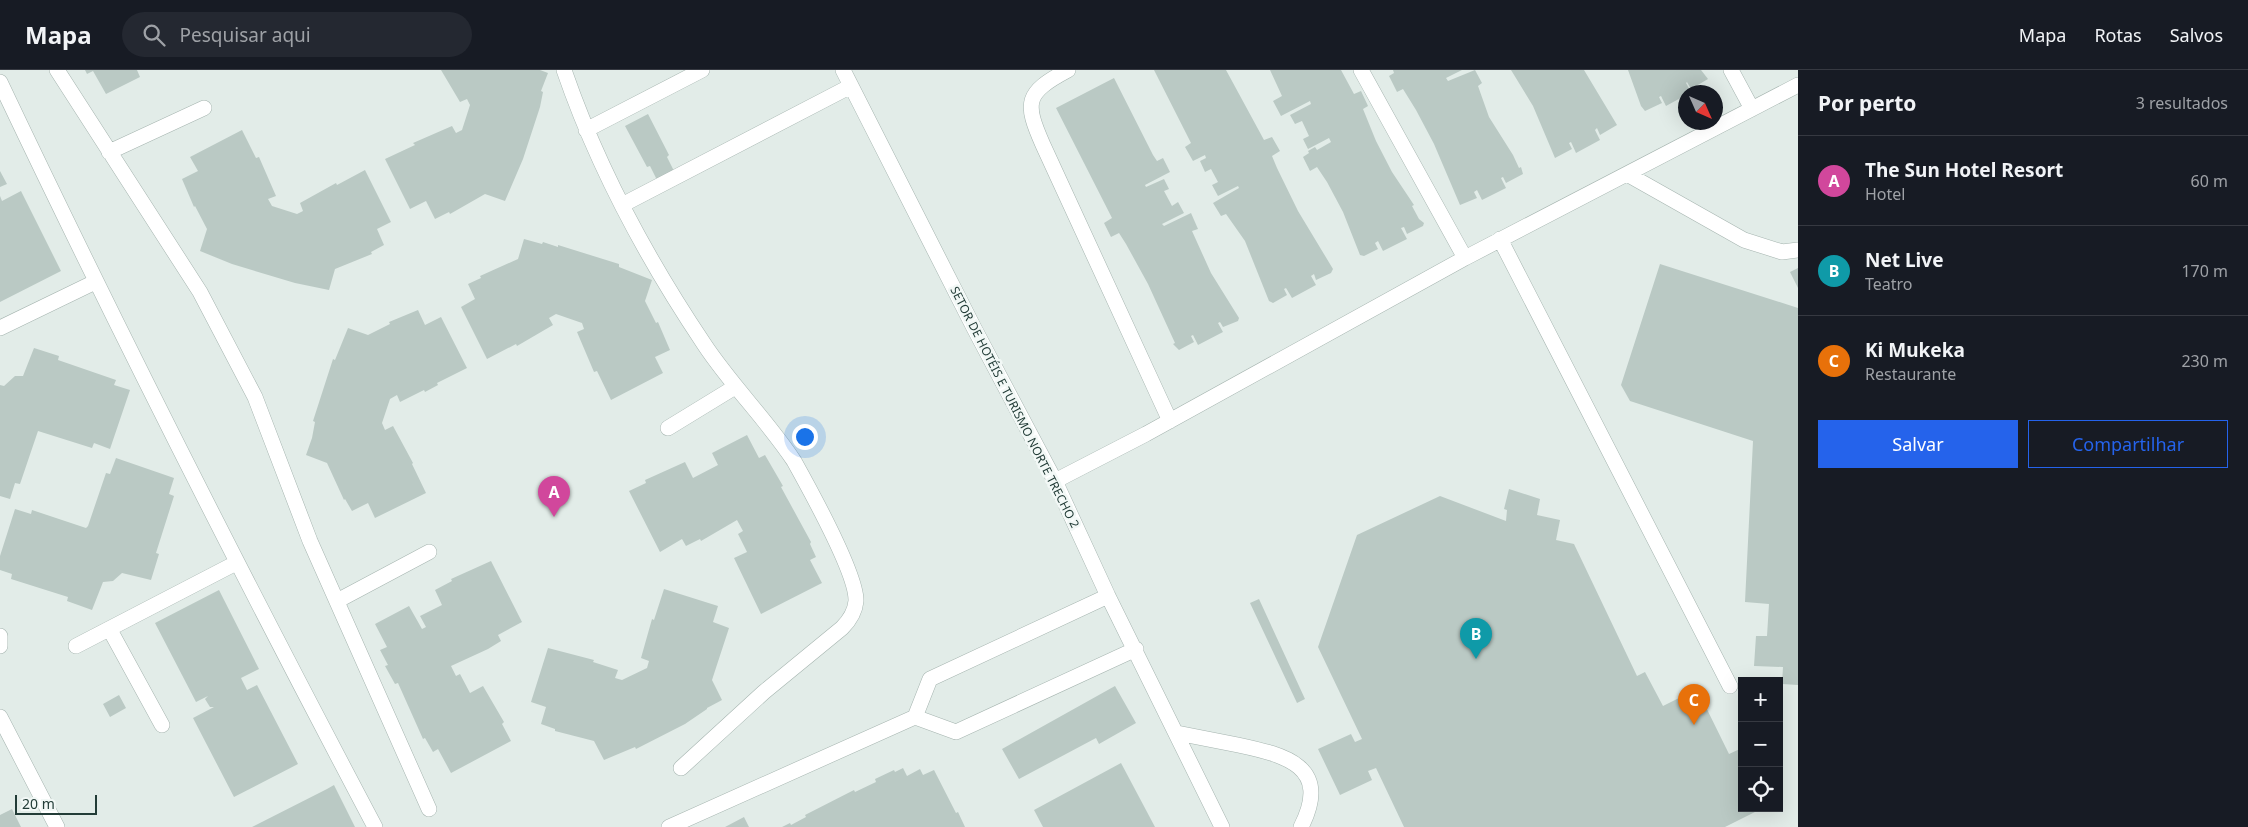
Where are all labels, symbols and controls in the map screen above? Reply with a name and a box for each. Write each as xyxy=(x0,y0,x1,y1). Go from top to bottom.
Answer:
search box xyxy=(122,12,472,57)
text: Mapa xyxy=(25,18,92,51)
icon: search xyxy=(140,21,168,49)
text: Pesquisar aqui xyxy=(180,22,311,48)
text: Mapa xyxy=(2019,23,2066,47)
text: Rotas xyxy=(2094,23,2142,47)
text: Salvos xyxy=(2170,23,2223,47)
north arrow xyxy=(1678,85,1723,130)
text: Por perto xyxy=(1818,89,1916,117)
text: 3 resultados xyxy=(2136,92,2228,114)
text: The Sun Hotel Resort xyxy=(1865,157,2063,183)
text: A xyxy=(1828,170,1840,192)
text: 60 m xyxy=(2191,170,2228,192)
text: Hotel xyxy=(1865,183,1905,205)
text: Net Live xyxy=(1865,247,1943,273)
text: B xyxy=(1829,260,1839,282)
text: 170 m xyxy=(2181,260,2228,282)
text: Teatro xyxy=(1865,273,1913,295)
street label: SETOR DE HOTÉIS E TURISMO NORTE TRECHO 2 xyxy=(946,283,1084,531)
text: Ki Mukeka xyxy=(1865,337,1965,363)
text: C xyxy=(1829,350,1839,372)
text: 230 m xyxy=(2181,350,2228,372)
text: Restaurante xyxy=(1865,363,1956,385)
button: Salvar xyxy=(1818,420,2018,468)
button: Compartilhar xyxy=(2028,420,2228,468)
your location xyxy=(792,424,818,450)
pin: A xyxy=(538,476,570,517)
pin: B xyxy=(1460,618,1492,659)
map controls xyxy=(1738,677,1783,812)
button: + xyxy=(1738,677,1783,722)
pin: C xyxy=(1678,684,1710,725)
button: − xyxy=(1738,722,1783,767)
button: locate xyxy=(1738,767,1783,812)
scale bar xyxy=(15,792,98,815)
text: 20 m xyxy=(22,794,55,813)

